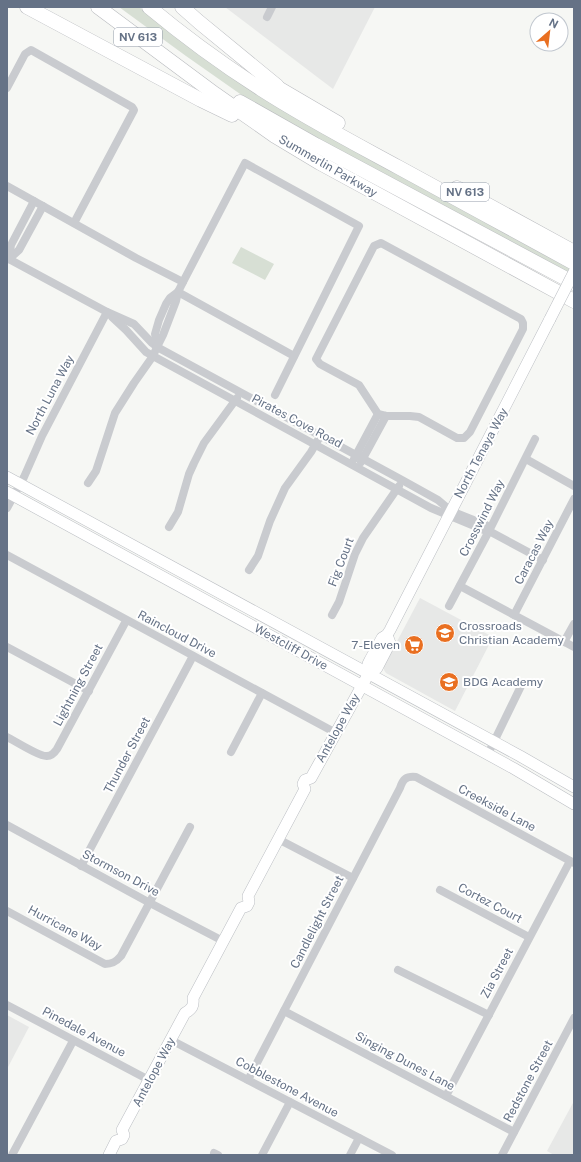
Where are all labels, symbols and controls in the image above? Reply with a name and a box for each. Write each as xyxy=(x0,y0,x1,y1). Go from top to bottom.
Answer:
north arrow xyxy=(529,12,569,52)
text: N xyxy=(547,16,560,30)
road number: NV 613 xyxy=(114,28,162,46)
street label: Summerlin Parkway xyxy=(276,132,380,200)
road number: NV 613 xyxy=(441,183,489,201)
street label: North Luna Way xyxy=(23,352,77,437)
street label: Pirates Cove Road xyxy=(249,391,345,451)
street label: North Tenaya Way xyxy=(451,405,511,501)
street label: Crosswind Way xyxy=(457,477,508,559)
street label: Caracas Way xyxy=(512,517,557,587)
street label: Fig Court xyxy=(325,535,357,589)
street label: Raincloud Drive xyxy=(135,607,219,661)
place label: Crossroads Christian Academy xyxy=(459,619,564,647)
street label: Westcliff Drive xyxy=(252,621,330,673)
school or university icon: Crossroads Christian Academy xyxy=(434,622,456,644)
supermarket icon: 7-Eleven xyxy=(403,634,425,656)
place label: 7-Eleven xyxy=(351,638,400,652)
street label: Lightning Street xyxy=(50,641,106,728)
school or university icon: BDG Academy xyxy=(438,671,460,693)
place label: BDG Academy xyxy=(463,675,544,689)
street label: Antelope Way xyxy=(313,690,363,765)
street label: Thunder Street xyxy=(101,714,153,796)
street label: Creekside Lane xyxy=(456,782,538,834)
street label: Stormson Drive xyxy=(80,847,162,899)
street label: Candlelight Street xyxy=(288,873,347,971)
street label: Cortez Court xyxy=(456,880,525,926)
street label: Hurricane Way xyxy=(26,903,105,954)
street label: Zia Street xyxy=(478,945,516,1001)
street label: Pinedale Avenue xyxy=(40,1004,128,1060)
street label: Singing Dunes Lane xyxy=(353,1029,457,1093)
street label: Antelope Way xyxy=(130,1034,179,1109)
street label: Redstone Street xyxy=(501,1037,556,1124)
street label: Cobblestone Avenue xyxy=(233,1054,341,1120)

